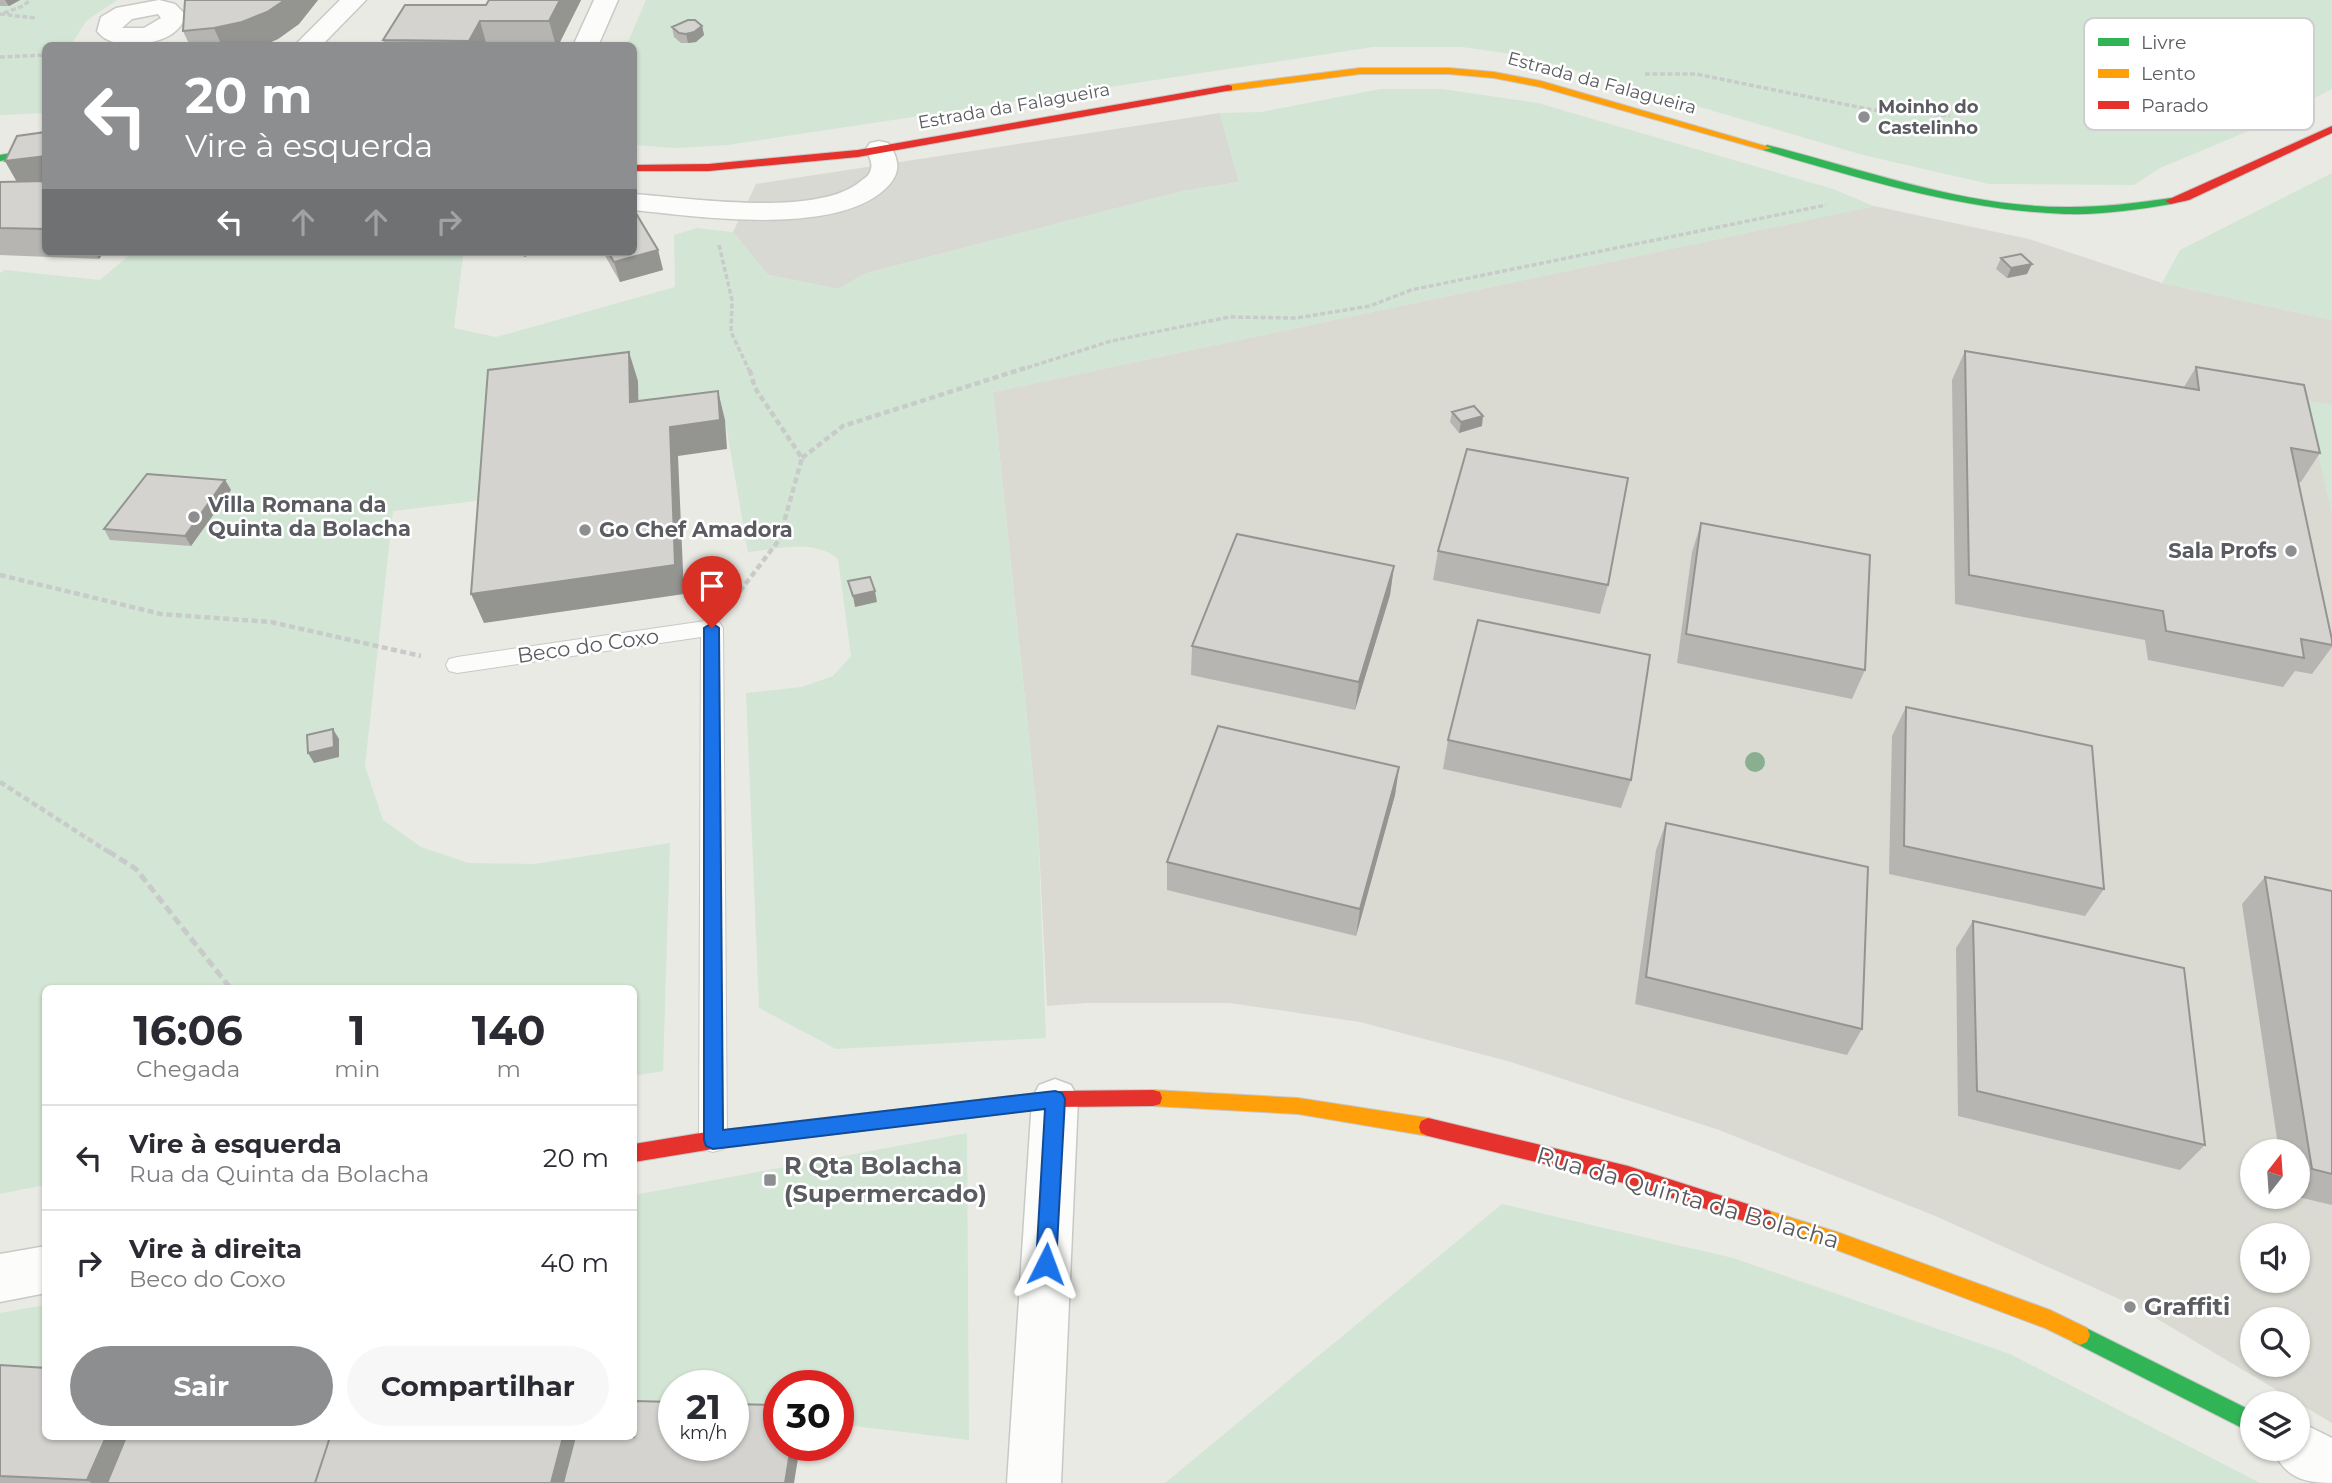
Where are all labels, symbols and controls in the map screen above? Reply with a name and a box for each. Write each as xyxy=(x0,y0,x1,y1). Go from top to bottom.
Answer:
legend xyxy=(2084,18,2314,130)
text: Livre xyxy=(2141,31,2186,54)
street label: Estrada da Falagueira xyxy=(1505,47,1699,119)
text: Lento xyxy=(2141,62,2196,85)
text: 20 m xyxy=(185,66,312,125)
icon: left xyxy=(70,70,161,161)
street label: Estrada da Falagueira xyxy=(916,78,1112,134)
text: Parado xyxy=(2141,94,2209,117)
place label: Moinho do Castelinho xyxy=(1878,96,1979,139)
marker: Moinho do Castelinho xyxy=(1856,109,1872,125)
text: Vire à esquerda xyxy=(185,126,433,165)
icon: left xyxy=(211,203,249,241)
icon: ahead xyxy=(284,203,322,241)
icon: ahead xyxy=(357,203,395,241)
icon: right xyxy=(430,203,468,241)
place label: Villa Romana da Quinta da Bolacha xyxy=(207,492,411,541)
marker: Villa Romana da Quinta da Bolacha xyxy=(186,509,202,525)
place label: Go Chef Amadora xyxy=(599,517,793,542)
marker: Go Chef Amadora xyxy=(577,522,593,538)
place label: Sala Profs xyxy=(2168,538,2277,563)
marker: Sala Profs xyxy=(2283,543,2299,559)
pin xyxy=(682,556,742,628)
icon: arrive xyxy=(693,567,731,605)
street label: Beco do Coxo xyxy=(515,623,660,668)
text: 16:06 xyxy=(133,1004,243,1056)
text: 1 xyxy=(349,1004,366,1056)
text: 140 xyxy=(472,1004,546,1056)
text: Chegada xyxy=(136,1055,240,1083)
text: min xyxy=(334,1055,380,1083)
text: m xyxy=(496,1055,521,1083)
text: Vire à esquerda xyxy=(129,1128,342,1160)
icon: left xyxy=(70,1139,108,1177)
north arrow xyxy=(2240,1139,2310,1209)
map controls xyxy=(2240,1139,2310,1461)
street label: Rua da Quinta da Bolacha xyxy=(1533,1140,1843,1255)
text: 20 m xyxy=(543,1142,609,1174)
place label: R Qta Bolacha (Supermercado) xyxy=(784,1151,987,1208)
text: Rua da Quinta da Bolacha xyxy=(129,1160,429,1188)
marker: R Qta Bolacha (Supermercado) xyxy=(762,1172,778,1188)
button: sound xyxy=(2240,1223,2310,1293)
position arrow xyxy=(1009,1227,1083,1301)
text: Vire à direita xyxy=(129,1233,302,1265)
icon: right xyxy=(70,1244,108,1282)
text: 40 m xyxy=(540,1247,609,1279)
text: Beco do Coxo xyxy=(129,1265,286,1293)
place label: Graffiti xyxy=(2144,1292,2230,1321)
marker: Graffiti xyxy=(2122,1299,2138,1315)
button: search xyxy=(2240,1307,2310,1377)
button: Sair xyxy=(70,1346,333,1426)
button: Compartilhar xyxy=(347,1346,609,1426)
speed limit sign: 30 xyxy=(763,1370,854,1461)
text: 21 xyxy=(686,1385,721,1428)
button: layers xyxy=(2240,1391,2310,1461)
text: km/h xyxy=(679,1422,728,1444)

